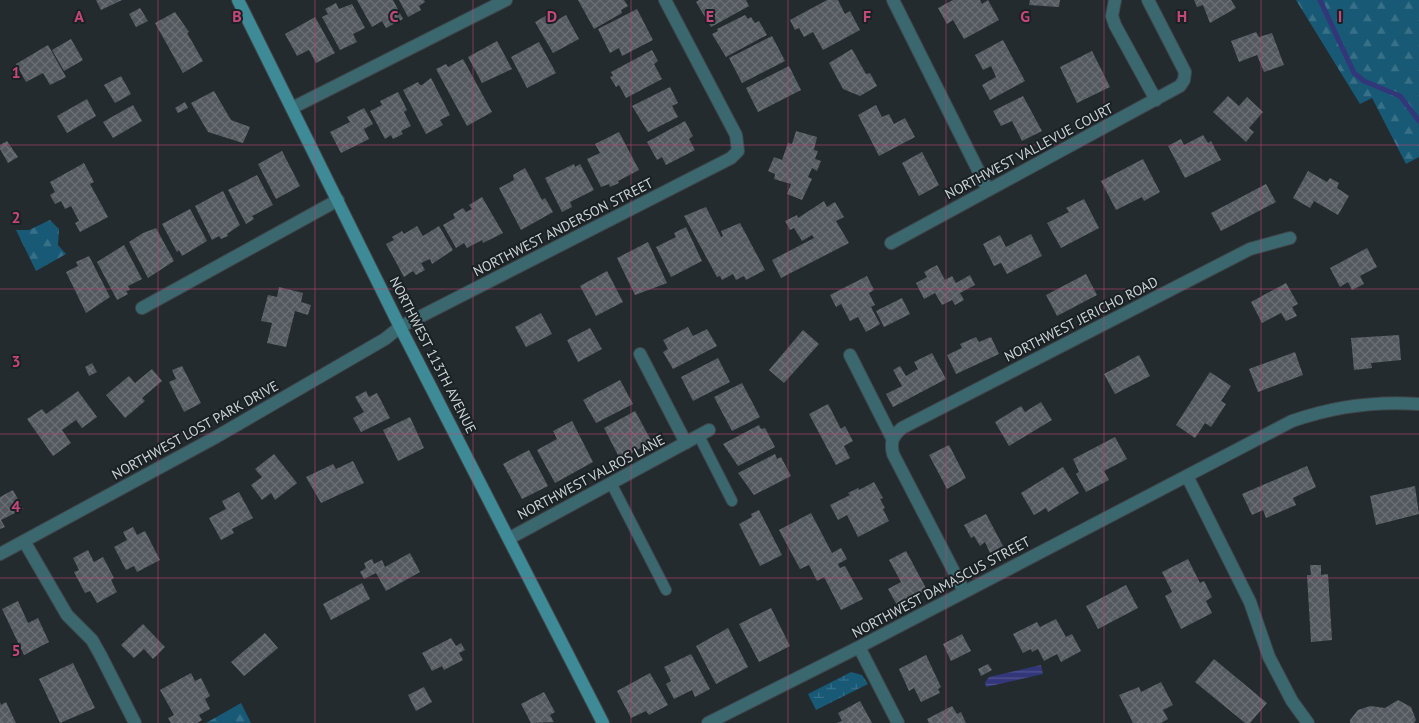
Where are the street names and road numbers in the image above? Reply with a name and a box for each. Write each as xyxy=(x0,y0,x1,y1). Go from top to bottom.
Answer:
street label: NORTHWEST VALLEVUE COURT xyxy=(942,99,1116,203)
street label: NORTHWEST ANDERSON STREET xyxy=(470,174,656,280)
street label: NORTHWEST JERICHO ROAD xyxy=(1001,272,1161,366)
street label: NORTHWEST 113TH AVENUE xyxy=(386,274,480,436)
street label: NORTHWEST LOST PARK DRIVE xyxy=(109,377,281,483)
street label: NORTHWEST VALROS LANE xyxy=(514,430,668,524)
street label: NORTHWEST DAMASCUS STREET xyxy=(849,532,1033,642)

